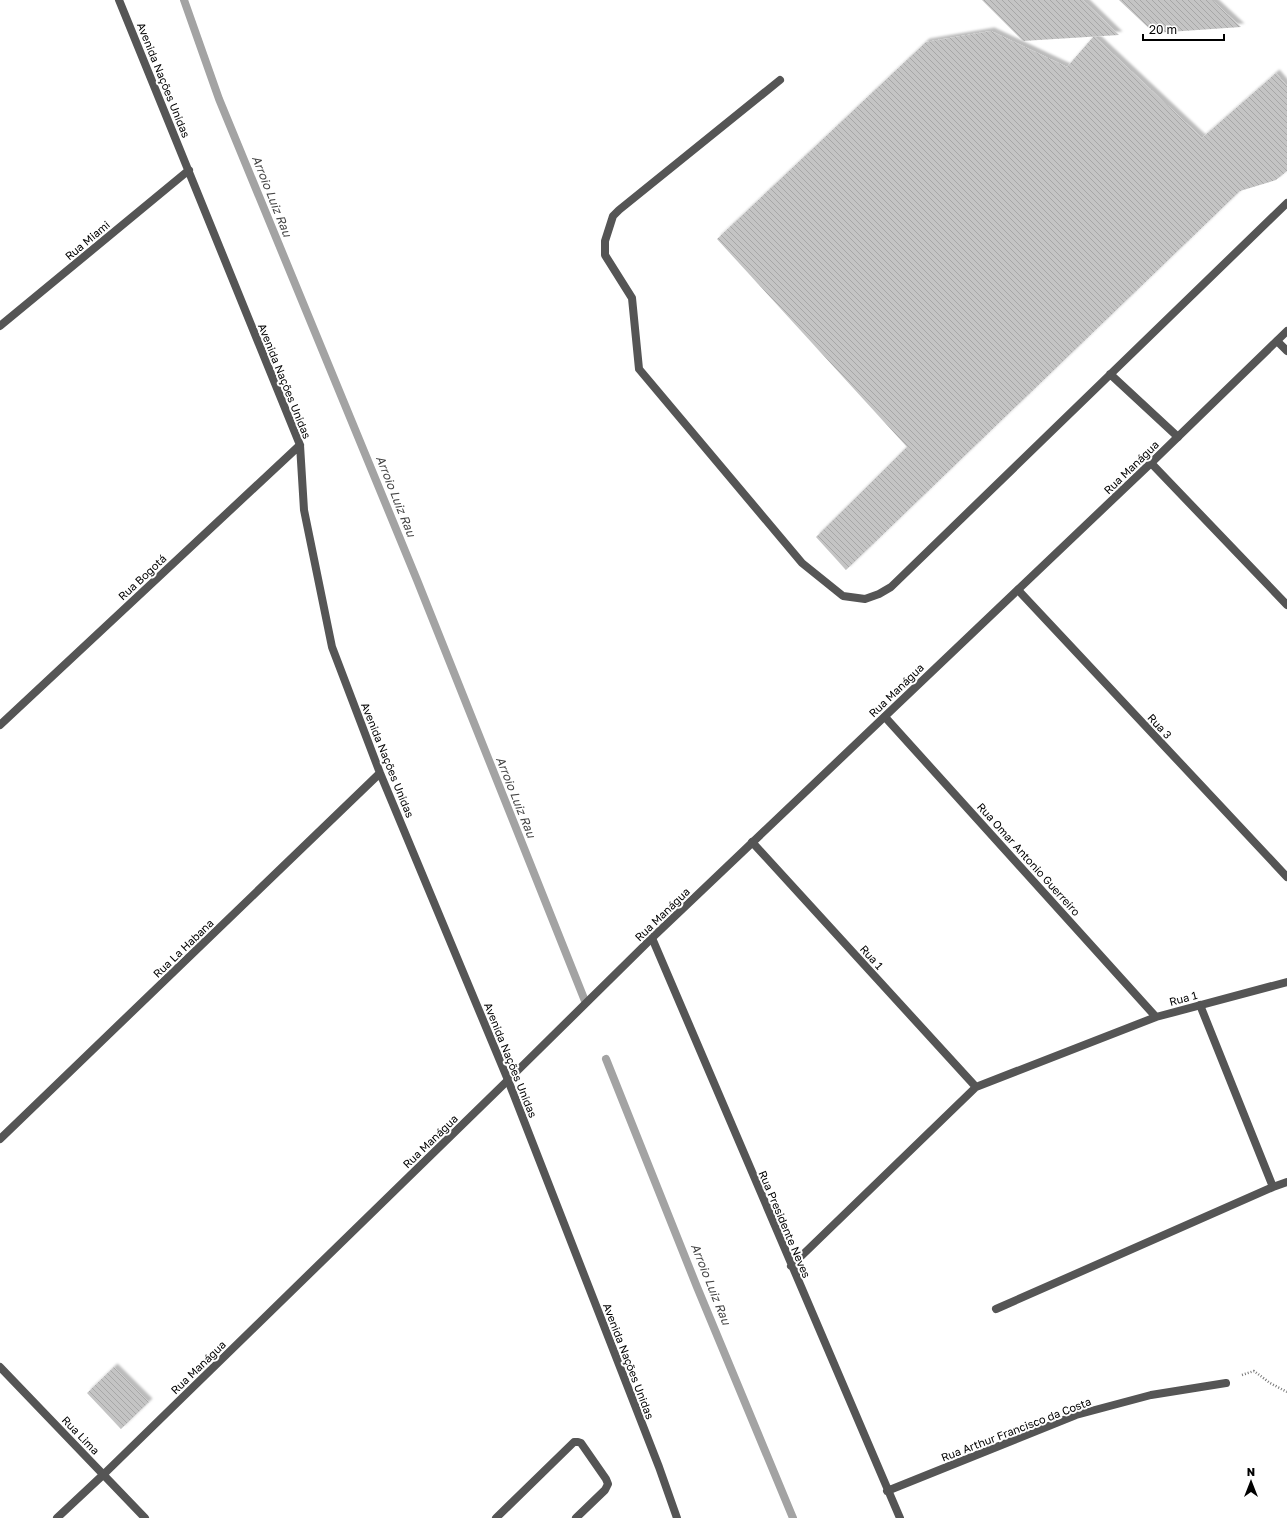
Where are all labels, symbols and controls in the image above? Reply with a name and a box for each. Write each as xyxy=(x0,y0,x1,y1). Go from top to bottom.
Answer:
scale bar xyxy=(1143,16,1224,42)
street label: Avenida Nações Unidas xyxy=(135,20,193,140)
text: 20 m xyxy=(1149,22,1177,37)
water label: Arroio Luiz Rau xyxy=(249,153,295,239)
street label: Rua Miami xyxy=(62,218,112,262)
street label: Avenida Nações Unidas xyxy=(256,321,314,441)
street label: Rua Manágua xyxy=(1101,438,1161,496)
water label: Arroio Luiz Rau xyxy=(373,453,419,539)
street label: Rua Bogotá xyxy=(115,551,169,603)
street label: Rua Manágua xyxy=(866,661,926,719)
street label: Avenida Nações Unidas xyxy=(359,700,417,820)
street label: Rua 3 xyxy=(1145,711,1175,741)
water label: Arroio Luiz Rau xyxy=(493,754,539,840)
street label: Rua Omar Antonio Guerreiro xyxy=(975,800,1083,918)
street label: Rua Manágua xyxy=(632,885,692,943)
street label: Rua La Habana xyxy=(150,916,216,980)
street label: Rua 1 xyxy=(858,942,886,972)
street label: Rua 1 xyxy=(1168,988,1198,1008)
street label: Avenida Nações Unidas xyxy=(482,1000,540,1120)
street label: Rua Manágua xyxy=(400,1112,460,1170)
street label: Rua Presidente Neves xyxy=(756,1168,814,1280)
water label: Arroio Luiz Rau xyxy=(688,1241,734,1327)
street label: Avenida Nações Unidas xyxy=(601,1301,657,1421)
street label: Rua Manágua xyxy=(168,1338,228,1396)
street label: Rua Arthur Francisco da Costa xyxy=(939,1394,1093,1464)
street label: Rua Lima xyxy=(60,1413,102,1457)
north arrow xyxy=(1231,1462,1271,1502)
text: N xyxy=(1247,1465,1255,1478)

